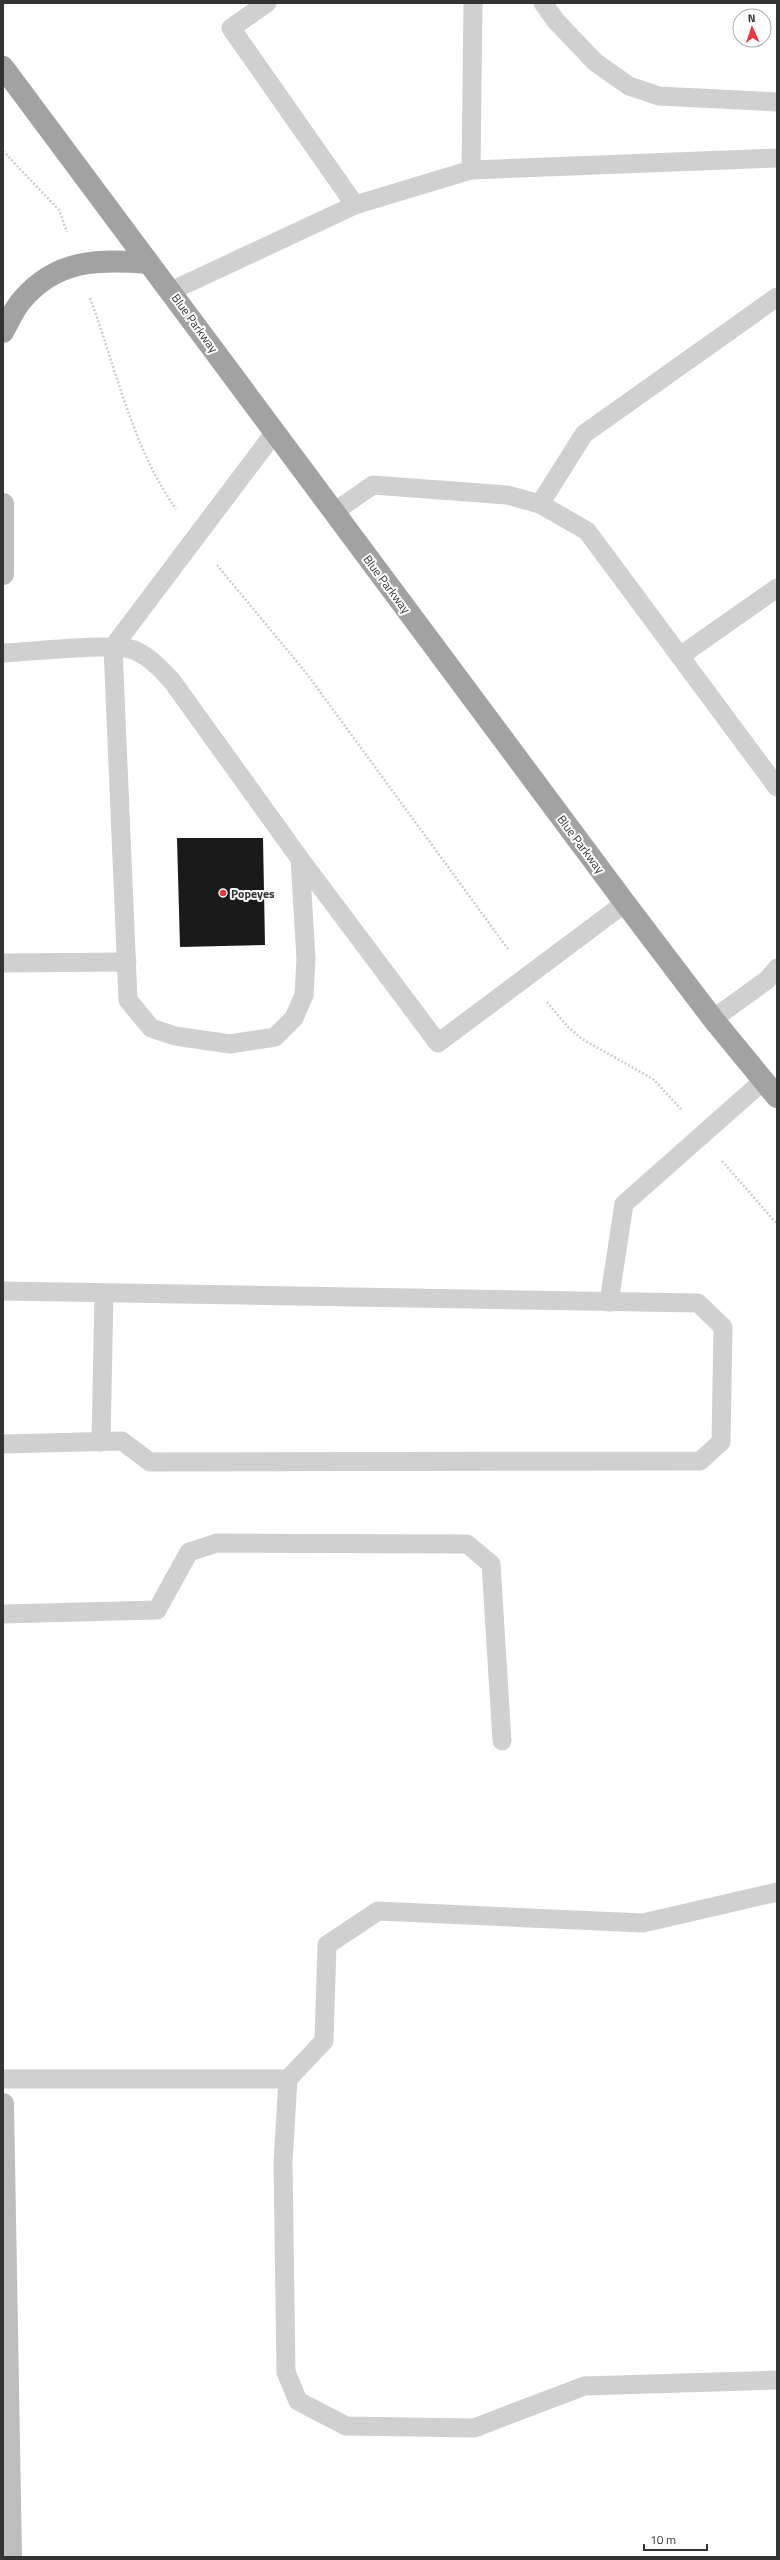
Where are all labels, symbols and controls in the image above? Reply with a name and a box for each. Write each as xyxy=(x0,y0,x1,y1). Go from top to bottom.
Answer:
north arrow xyxy=(732,8,772,48)
text: N xyxy=(747,10,756,26)
street label: Blue Parkway xyxy=(167,289,223,357)
street label: Blue Parkway xyxy=(359,551,415,617)
street label: Blue Parkway xyxy=(553,811,609,877)
place label: Popeyes xyxy=(231,884,275,903)
marker: Popeyes xyxy=(218,888,228,898)
scale bar xyxy=(644,2526,707,2552)
text: 10 m xyxy=(650,2530,676,2549)

